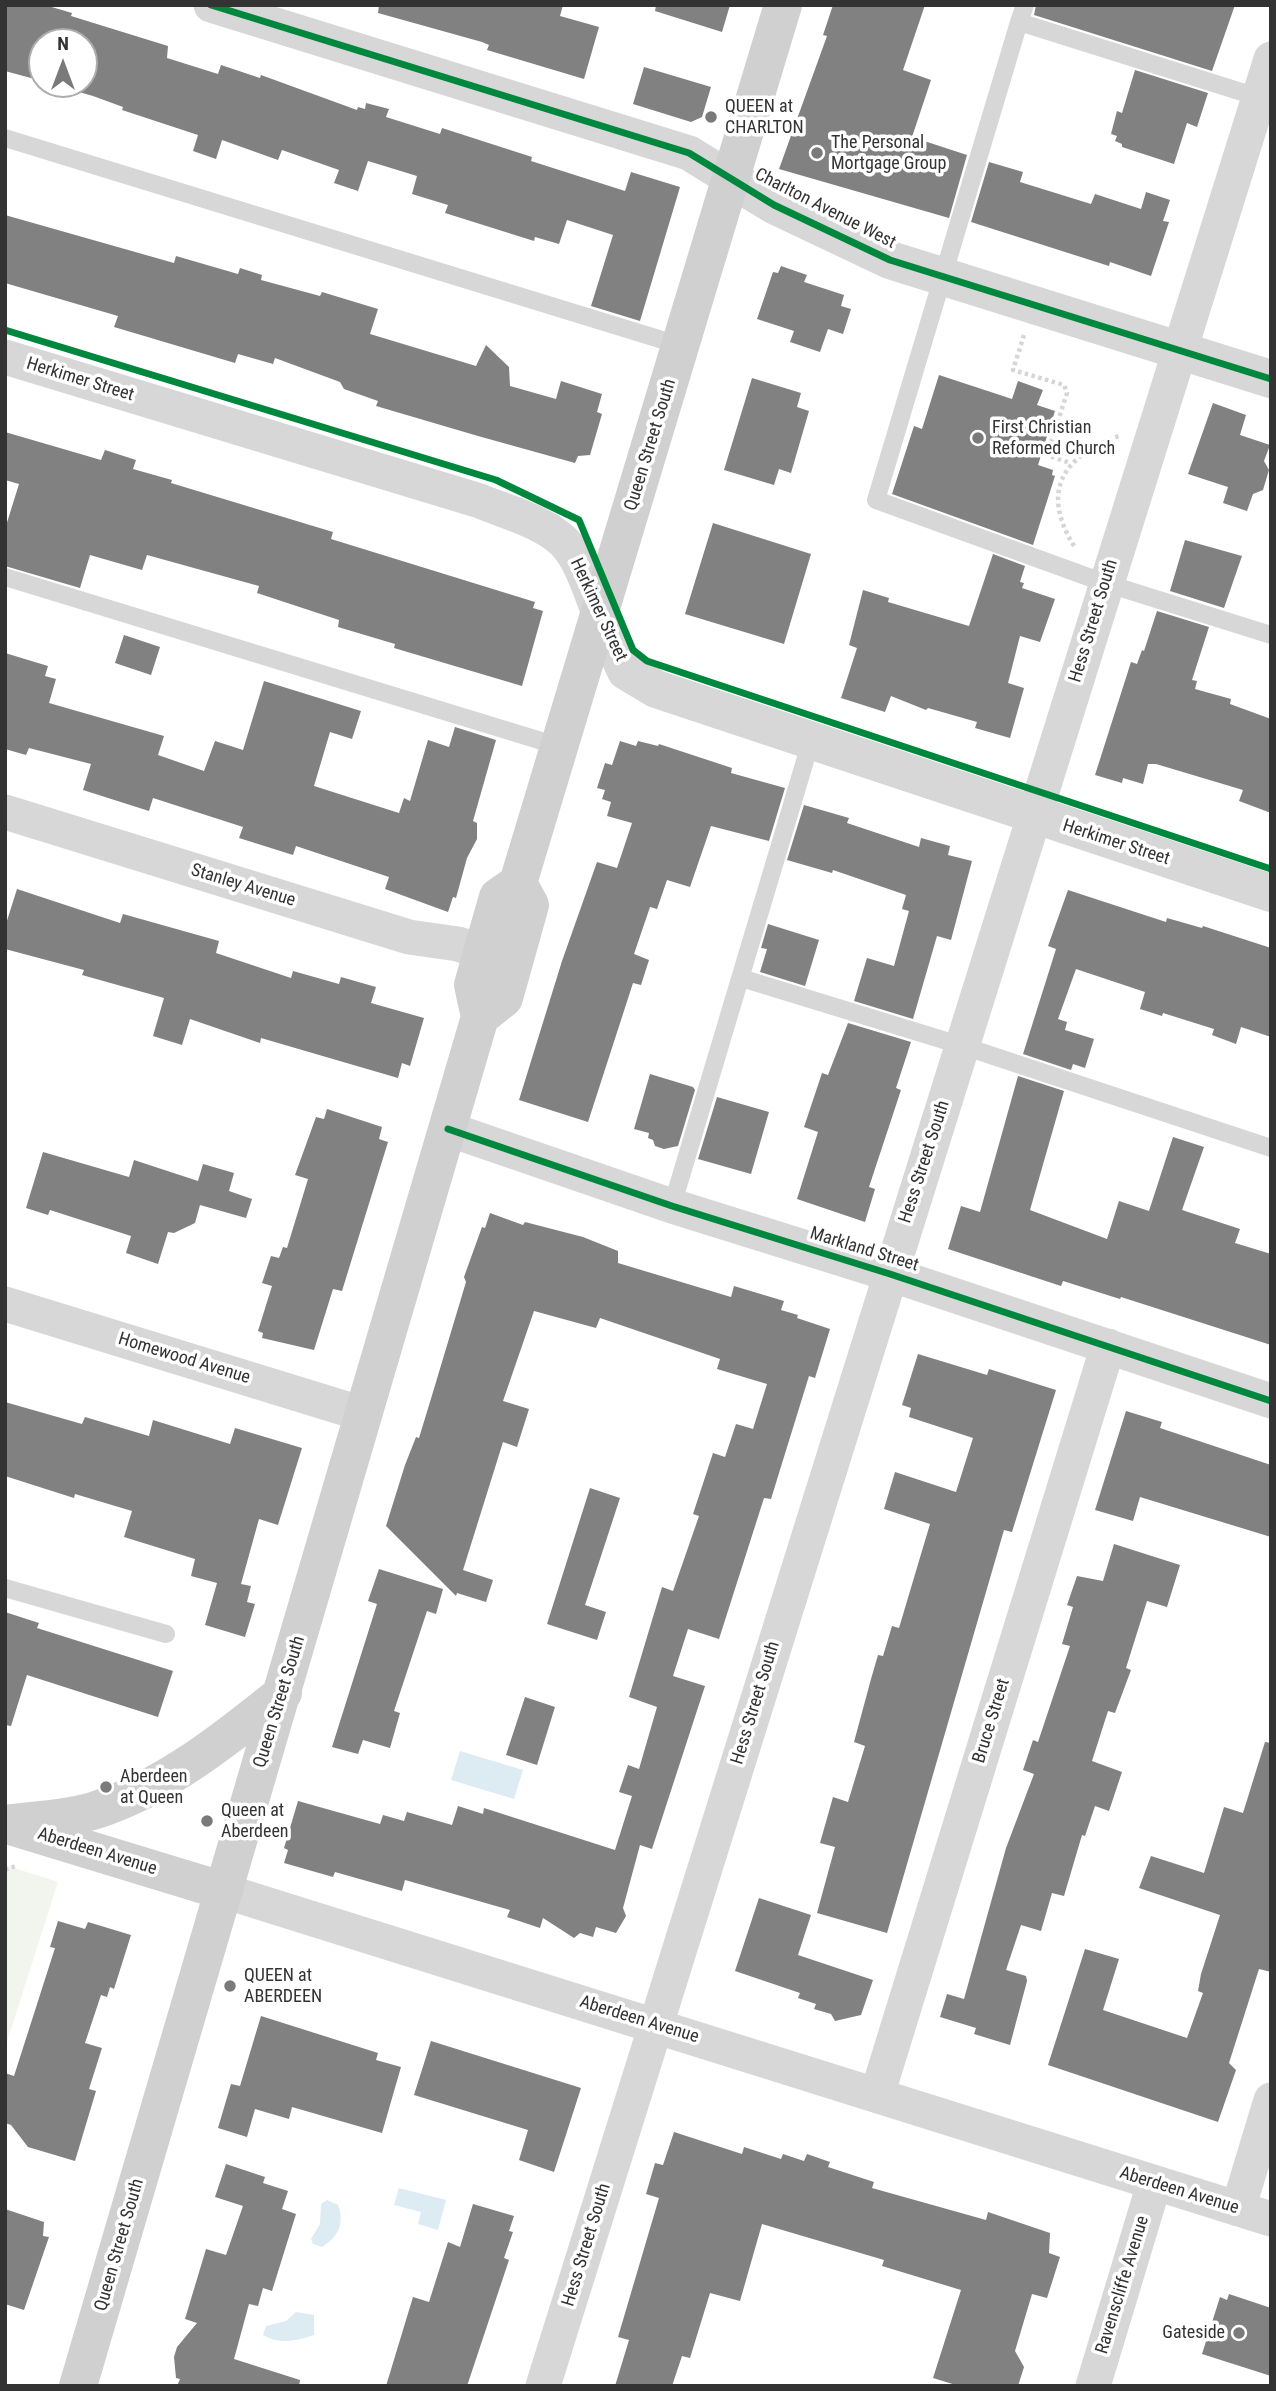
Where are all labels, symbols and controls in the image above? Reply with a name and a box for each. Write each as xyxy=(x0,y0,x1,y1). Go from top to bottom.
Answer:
north arrow xyxy=(28,28,98,98)
text: N xyxy=(57,32,69,55)
place label: QUEEN at CHARLTON xyxy=(725,96,804,138)
marker: QUEEN at CHARLTON xyxy=(703,109,719,125)
place label: The Personal Mortgage Group xyxy=(831,132,946,174)
marker: The Personal Mortgage Group xyxy=(809,145,825,161)
street label: Charlton Avenue West xyxy=(751,164,899,254)
street label: Herkimer Street xyxy=(24,353,136,407)
street label: Queen Street South xyxy=(621,377,681,513)
place label: First Christian Reformed Church xyxy=(992,417,1115,460)
marker: First Christian Reformed Church xyxy=(970,430,986,446)
street label: Herkimer Street xyxy=(565,555,631,665)
street label: Hess Street South xyxy=(1065,557,1123,685)
street label: Herkimer Street xyxy=(1060,816,1172,870)
street label: Stanley Avenue xyxy=(188,860,298,912)
street label: Hess Street South xyxy=(895,1098,955,1226)
street label: Markland Street xyxy=(807,1223,921,1277)
street label: Homewood Avenue xyxy=(115,1329,253,1389)
street label: Queen Street South xyxy=(250,1634,310,1770)
street label: Hess Street South xyxy=(727,1639,785,1767)
street label: Bruce Street xyxy=(969,1676,1015,1766)
place label: Aberdeen at Queen xyxy=(120,1766,188,1809)
marker: Aberdeen at Queen xyxy=(98,1779,114,1795)
place label: Queen at Aberdeen xyxy=(221,1800,289,1842)
marker: Queen at Aberdeen xyxy=(199,1813,215,1829)
street label: Aberdeen Avenue xyxy=(35,1824,159,1880)
place label: QUEEN at ABERDEEN xyxy=(244,1965,322,2008)
marker: QUEEN at ABERDEEN xyxy=(222,1978,238,1994)
street label: Aberdeen Avenue xyxy=(577,1992,701,2048)
street label: Aberdeen Avenue xyxy=(1117,2163,1241,2219)
street label: Queen Street South xyxy=(91,2176,149,2314)
street label: Hess Street South xyxy=(558,2181,616,2309)
street label: Ravenscliffe Avenue xyxy=(1092,2213,1154,2357)
place label: Gateside xyxy=(1162,2322,1225,2344)
marker: Gateside xyxy=(1231,2325,1247,2341)

